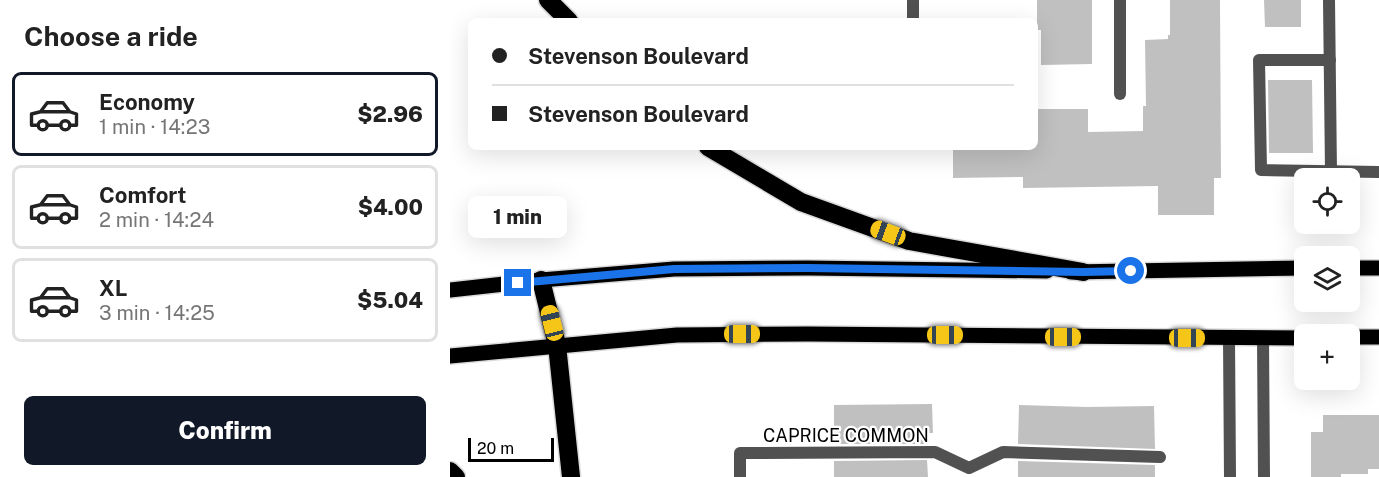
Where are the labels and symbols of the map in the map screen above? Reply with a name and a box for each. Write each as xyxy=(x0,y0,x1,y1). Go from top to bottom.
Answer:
callout: 1 min xyxy=(469,196,568,238)
car xyxy=(868,218,908,248)
route start xyxy=(1117,257,1144,284)
route end xyxy=(504,269,531,296)
car xyxy=(539,303,565,343)
car xyxy=(724,325,760,343)
car xyxy=(927,326,963,344)
car xyxy=(1045,328,1081,346)
car xyxy=(1169,329,1205,347)
street label: CAPRICE COMMON xyxy=(763,425,929,446)
scale bar xyxy=(468,435,554,462)

